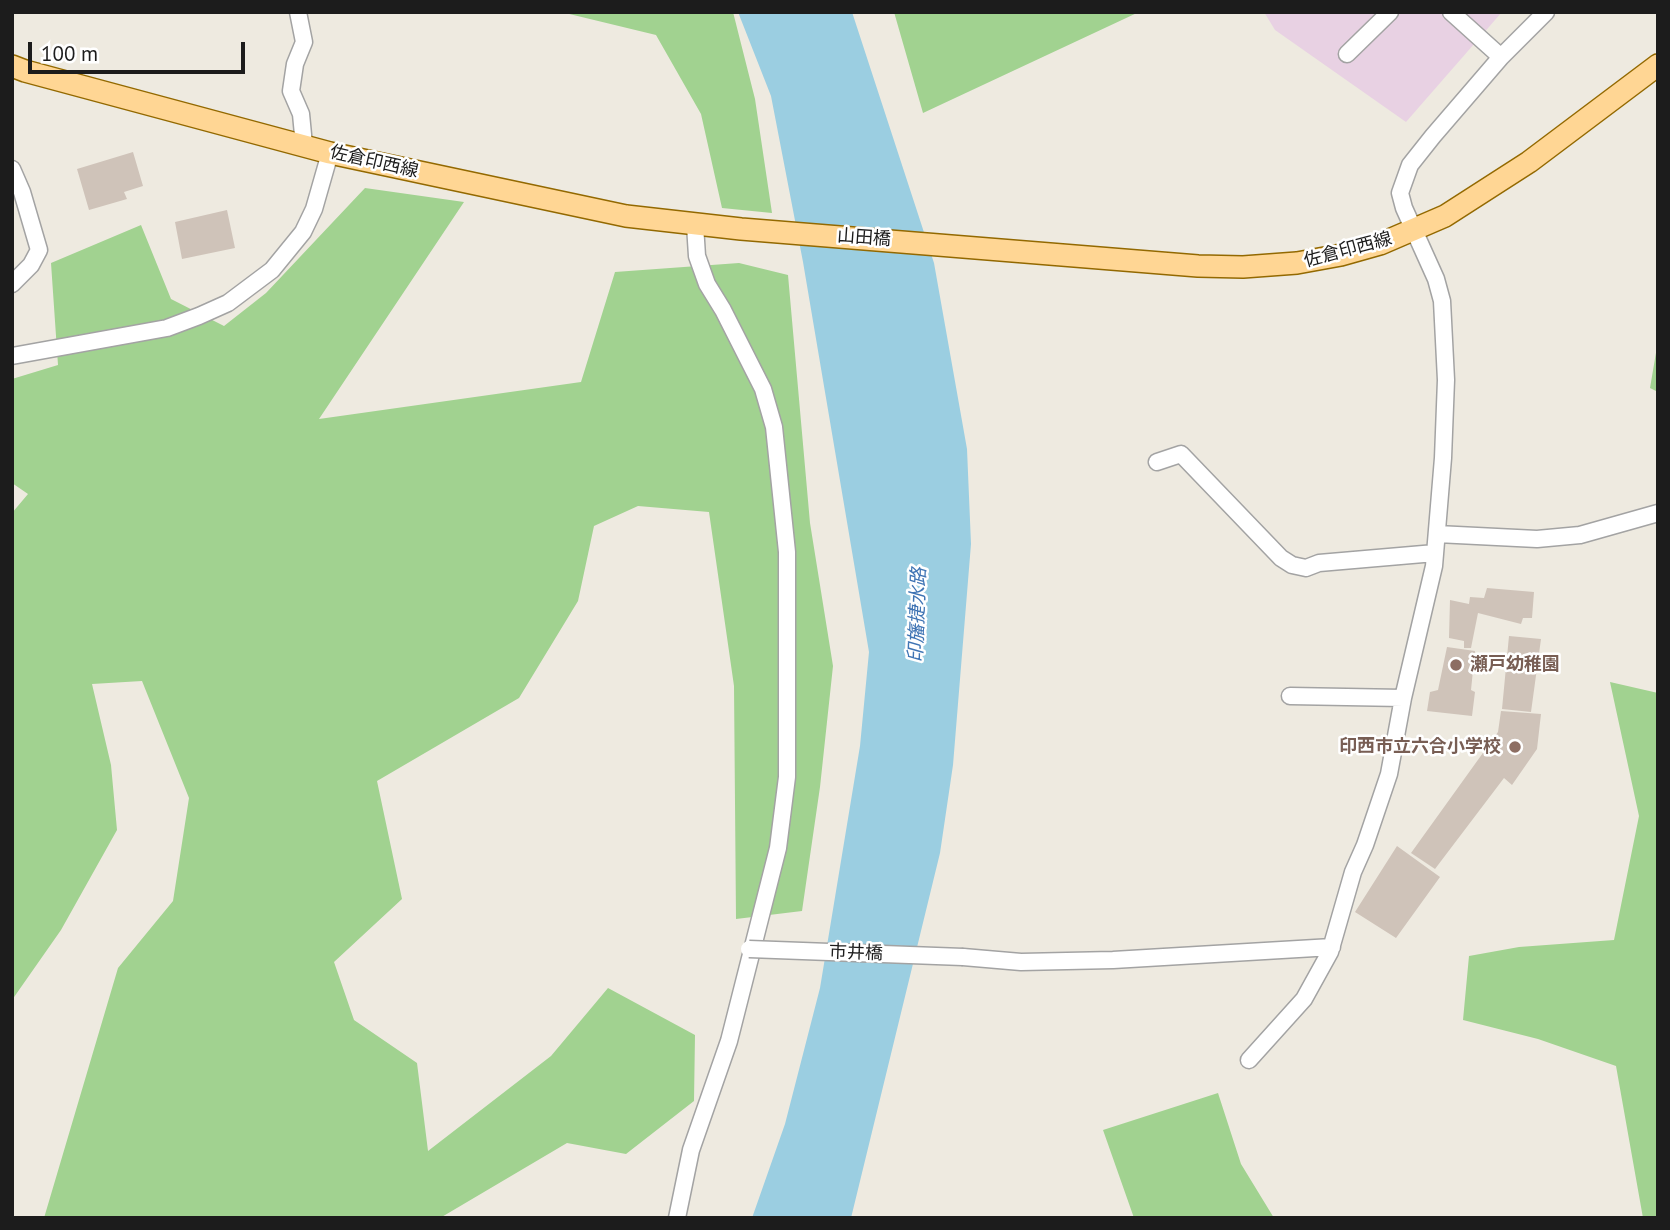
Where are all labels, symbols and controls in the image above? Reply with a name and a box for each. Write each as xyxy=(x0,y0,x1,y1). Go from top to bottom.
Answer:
scale bar xyxy=(32,28,248,72)
text: 100 m xyxy=(41,40,98,67)
street label: 佐倉印西線 xyxy=(328,141,420,183)
street label: 山田橋 xyxy=(836,225,892,251)
street label: 佐倉印西線 xyxy=(1302,228,1394,272)
water label: 印旛捷水路 xyxy=(905,567,931,663)
place label: 瀬戸幼稚園 xyxy=(1470,654,1560,676)
marker: 瀬戸幼稚園 xyxy=(1448,657,1464,673)
place label: 印西市立六合小学校 xyxy=(1339,736,1501,758)
marker: 印西市立六合小学校 xyxy=(1507,739,1523,755)
street label: 市井橋 xyxy=(829,941,883,965)

